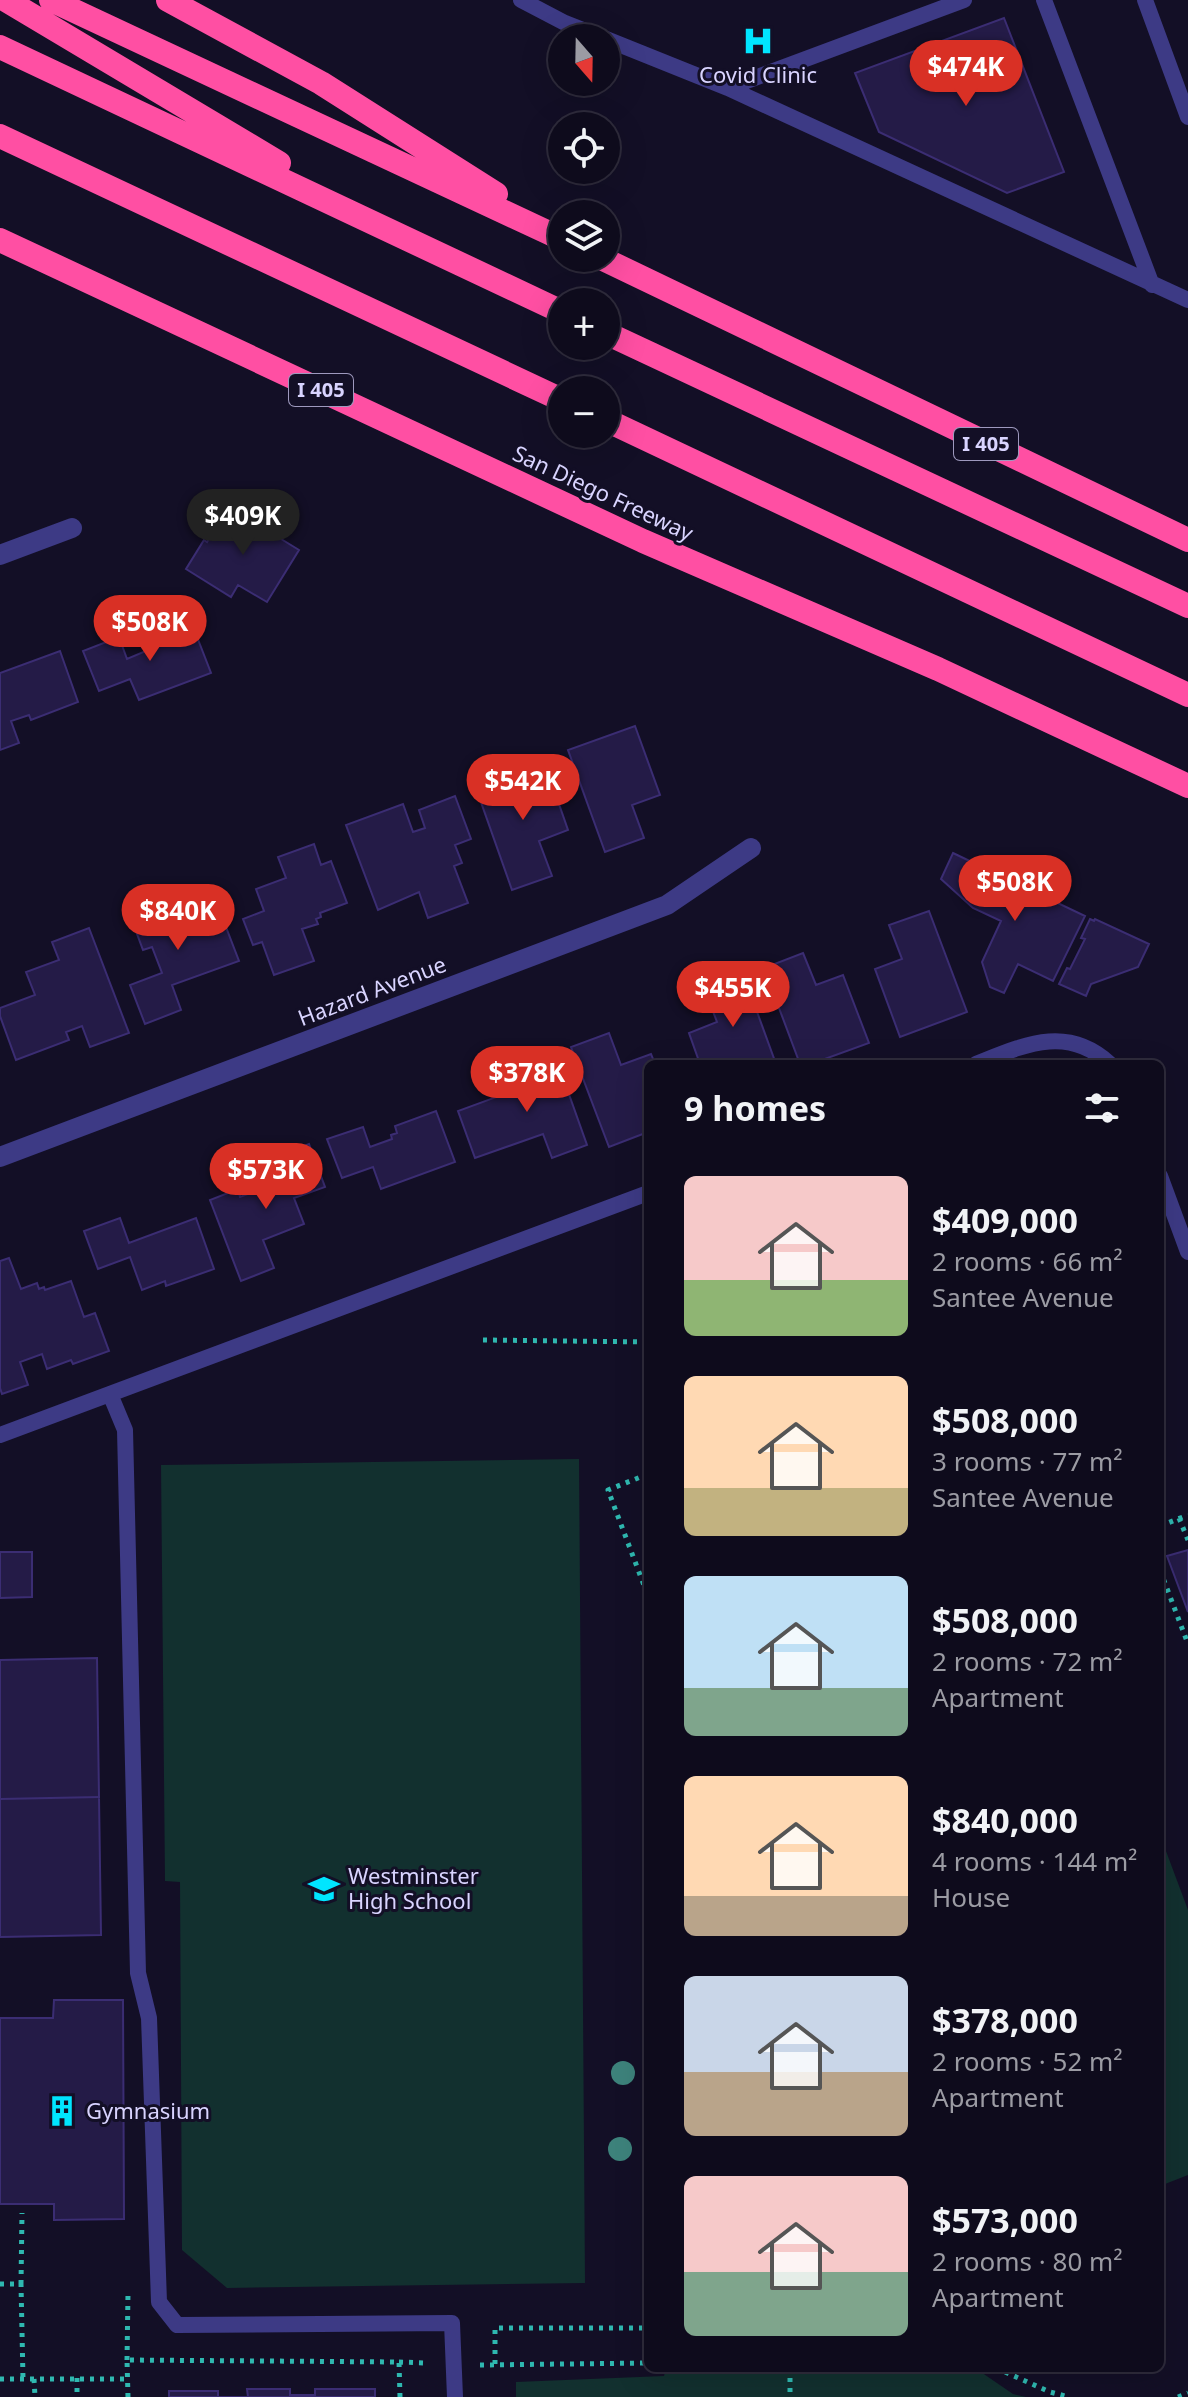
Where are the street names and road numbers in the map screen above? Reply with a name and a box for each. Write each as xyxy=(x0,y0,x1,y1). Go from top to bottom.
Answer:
road number: I 405 xyxy=(289,374,353,406)
road number: I 405 xyxy=(954,428,1018,460)
street label: San Diego Freeway xyxy=(508,437,699,547)
street label: Hazard Avenue xyxy=(293,948,450,1032)

